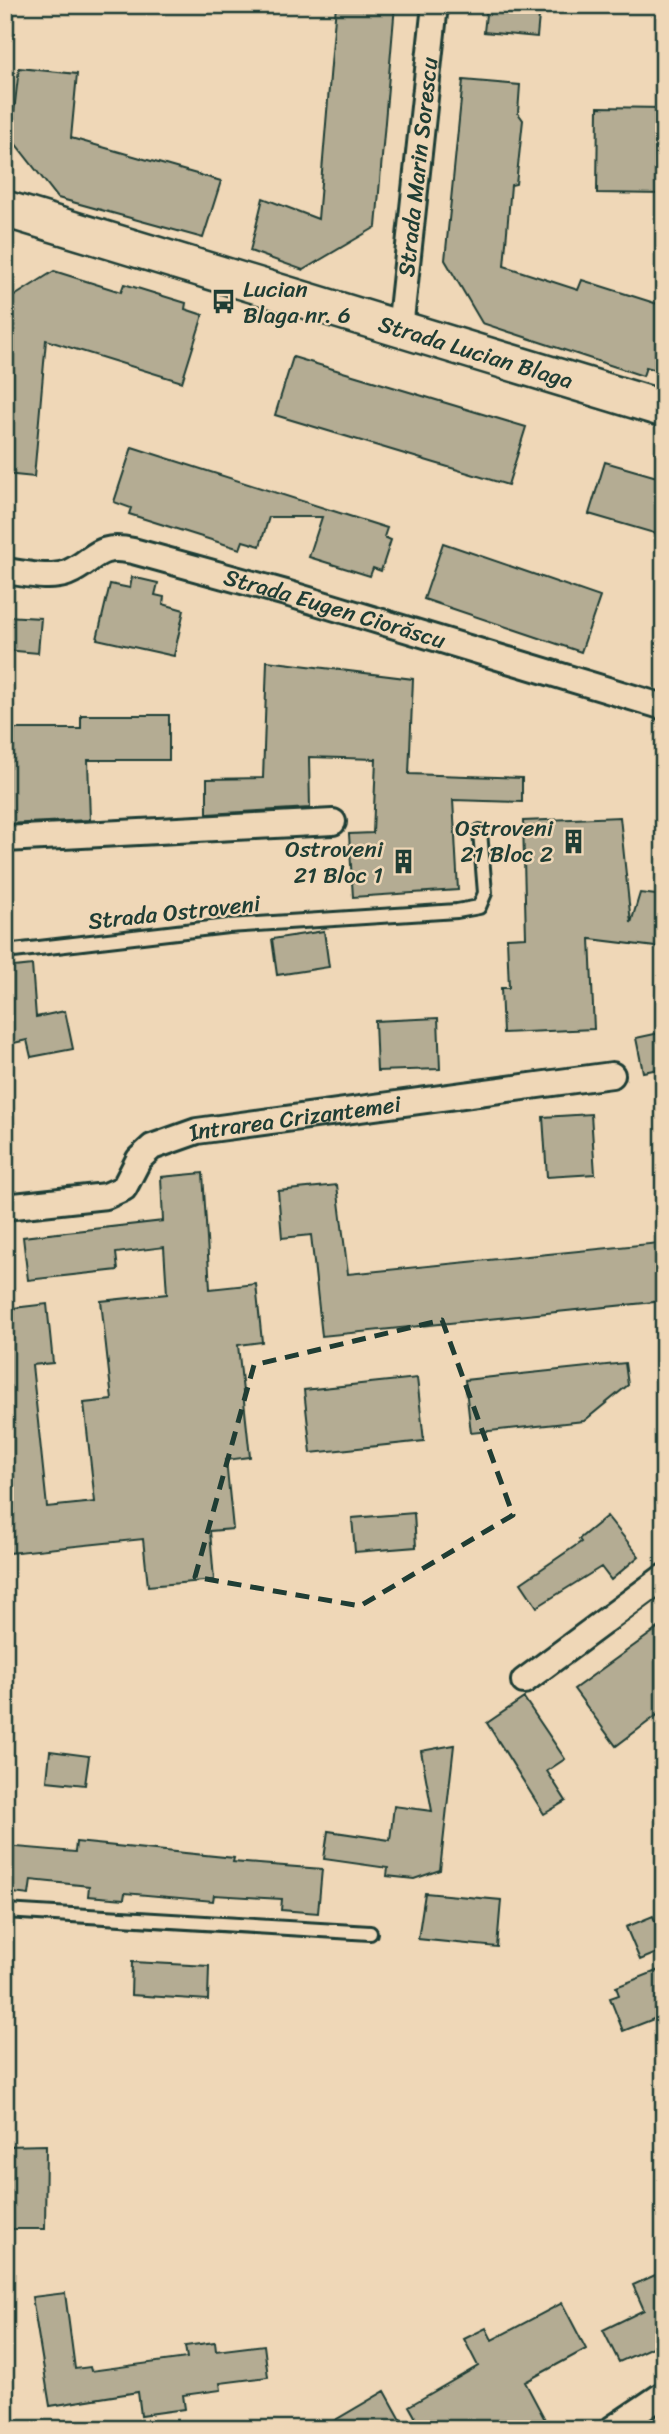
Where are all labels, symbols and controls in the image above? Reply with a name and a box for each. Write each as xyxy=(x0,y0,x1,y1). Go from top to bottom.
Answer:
street label: Strada Marin Sorescu xyxy=(386,54,450,279)
place label: Lucian Blaga nr. 6 xyxy=(243,269,351,336)
bus stop icon: Lucian Blaga nr. 6 xyxy=(209,288,237,316)
street label: Strada Lucian Blaga xyxy=(373,303,578,401)
street label: Strada Eugen Ciorăscu xyxy=(219,557,451,661)
place label: Ostroveni 21 Bloc 2 xyxy=(455,808,554,875)
building icon: Ostroveni 21 Bloc 2 xyxy=(559,827,587,855)
place label: Ostroveni 21 Bloc 1 xyxy=(285,829,384,896)
building icon: Ostroveni 21 Bloc 1 xyxy=(389,848,417,876)
street label: Strada Ostroveni xyxy=(86,883,263,942)
street label: Intrarea Crizantemei xyxy=(182,1084,404,1154)

